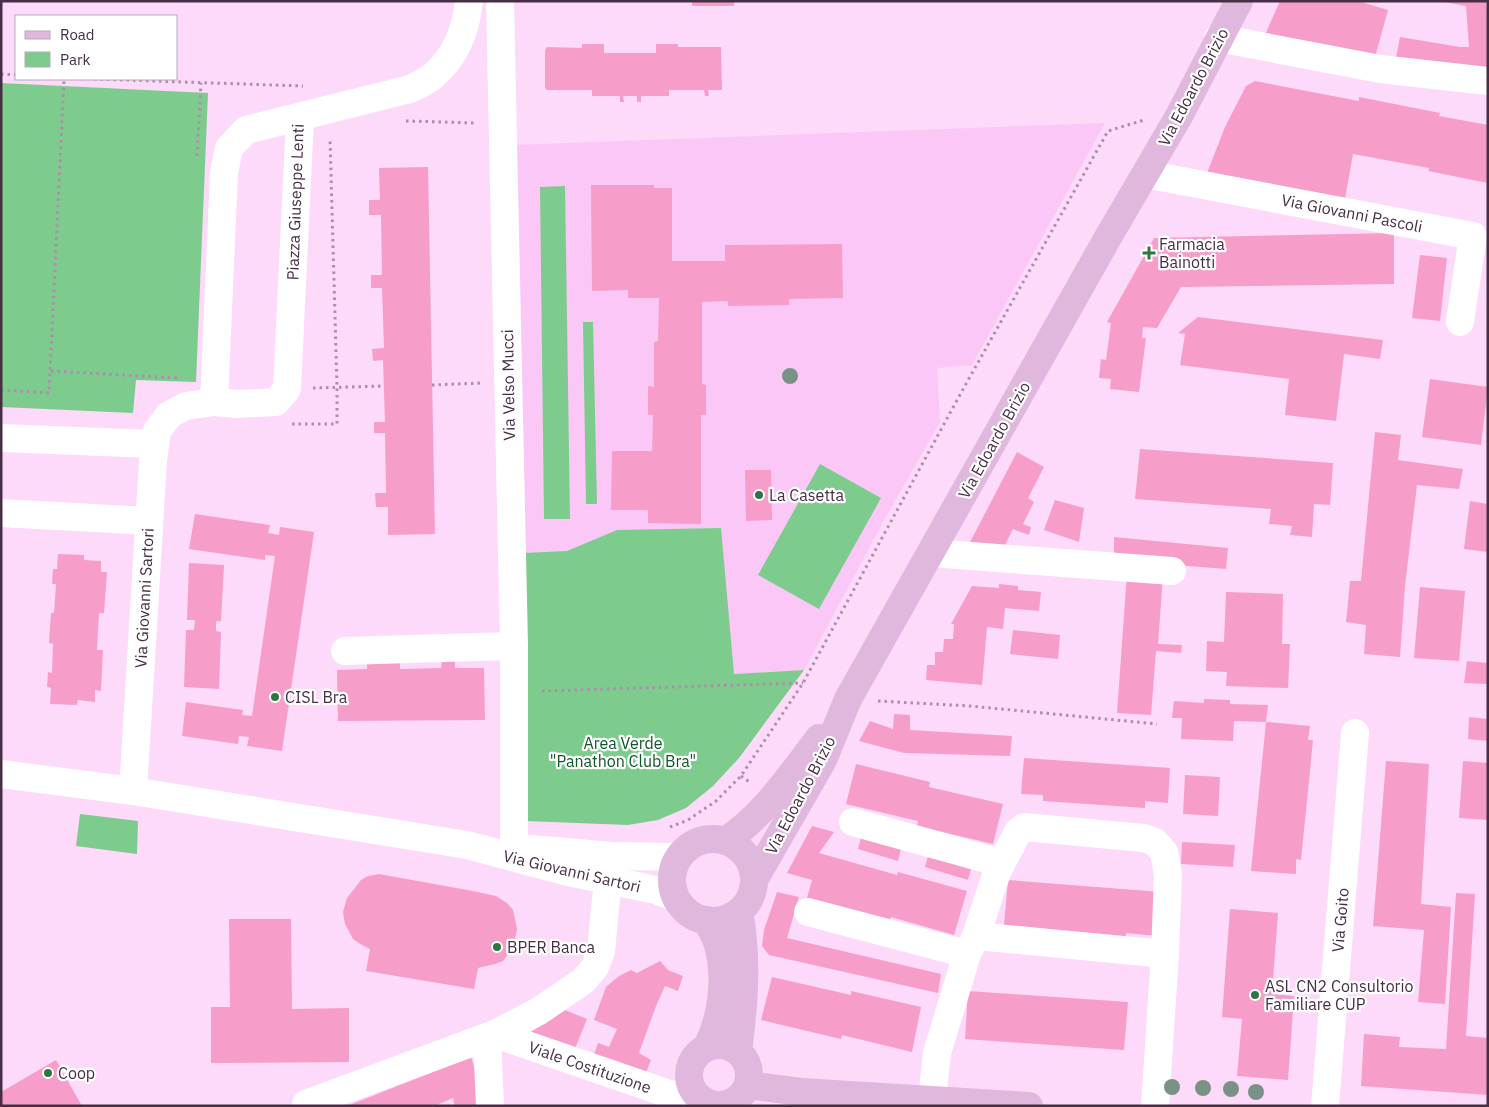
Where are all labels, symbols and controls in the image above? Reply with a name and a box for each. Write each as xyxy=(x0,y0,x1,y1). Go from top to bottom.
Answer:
legend xyxy=(15,15,178,80)
text: Road xyxy=(60,25,95,44)
street label: Via Edoardo Brizio xyxy=(1154,25,1232,149)
text: Park xyxy=(60,50,90,69)
street label: Piazza Giuseppe Lenti xyxy=(282,123,308,281)
street label: Via Giovanni Pascoli xyxy=(1280,190,1424,236)
place label: Farmacia Bainotti xyxy=(1159,234,1225,272)
marker: Farmacia Bainotti xyxy=(1143,247,1155,259)
street label: Via Velso Mucci xyxy=(497,329,519,441)
street label: Via Edoardo Brizio xyxy=(954,378,1034,502)
place label: La Casetta xyxy=(769,485,844,505)
marker: La Casetta xyxy=(753,489,765,501)
street label: Via Giovanni Sartori xyxy=(130,527,158,669)
place label: CISL Bra xyxy=(285,687,348,707)
marker: CISL Bra xyxy=(269,691,281,703)
park label: Area Verde "Panathon Club Bra" xyxy=(550,733,696,771)
street label: Via Edoardo Brizio xyxy=(761,733,839,857)
street label: Via Giovanni Sartori xyxy=(501,845,643,897)
street label: Via Goito xyxy=(1327,887,1353,953)
place label: BPER Banca xyxy=(507,937,596,957)
marker: BPER Banca xyxy=(491,941,503,953)
place label: ASL CN2 Consultorio Familiare CUP xyxy=(1265,976,1413,1014)
marker: ASL CN2 Consultorio Familiare CUP xyxy=(1249,989,1261,1001)
street label: Viale Costituzione xyxy=(526,1037,654,1097)
place label: Coop xyxy=(58,1063,95,1083)
marker: Coop xyxy=(42,1067,54,1079)

